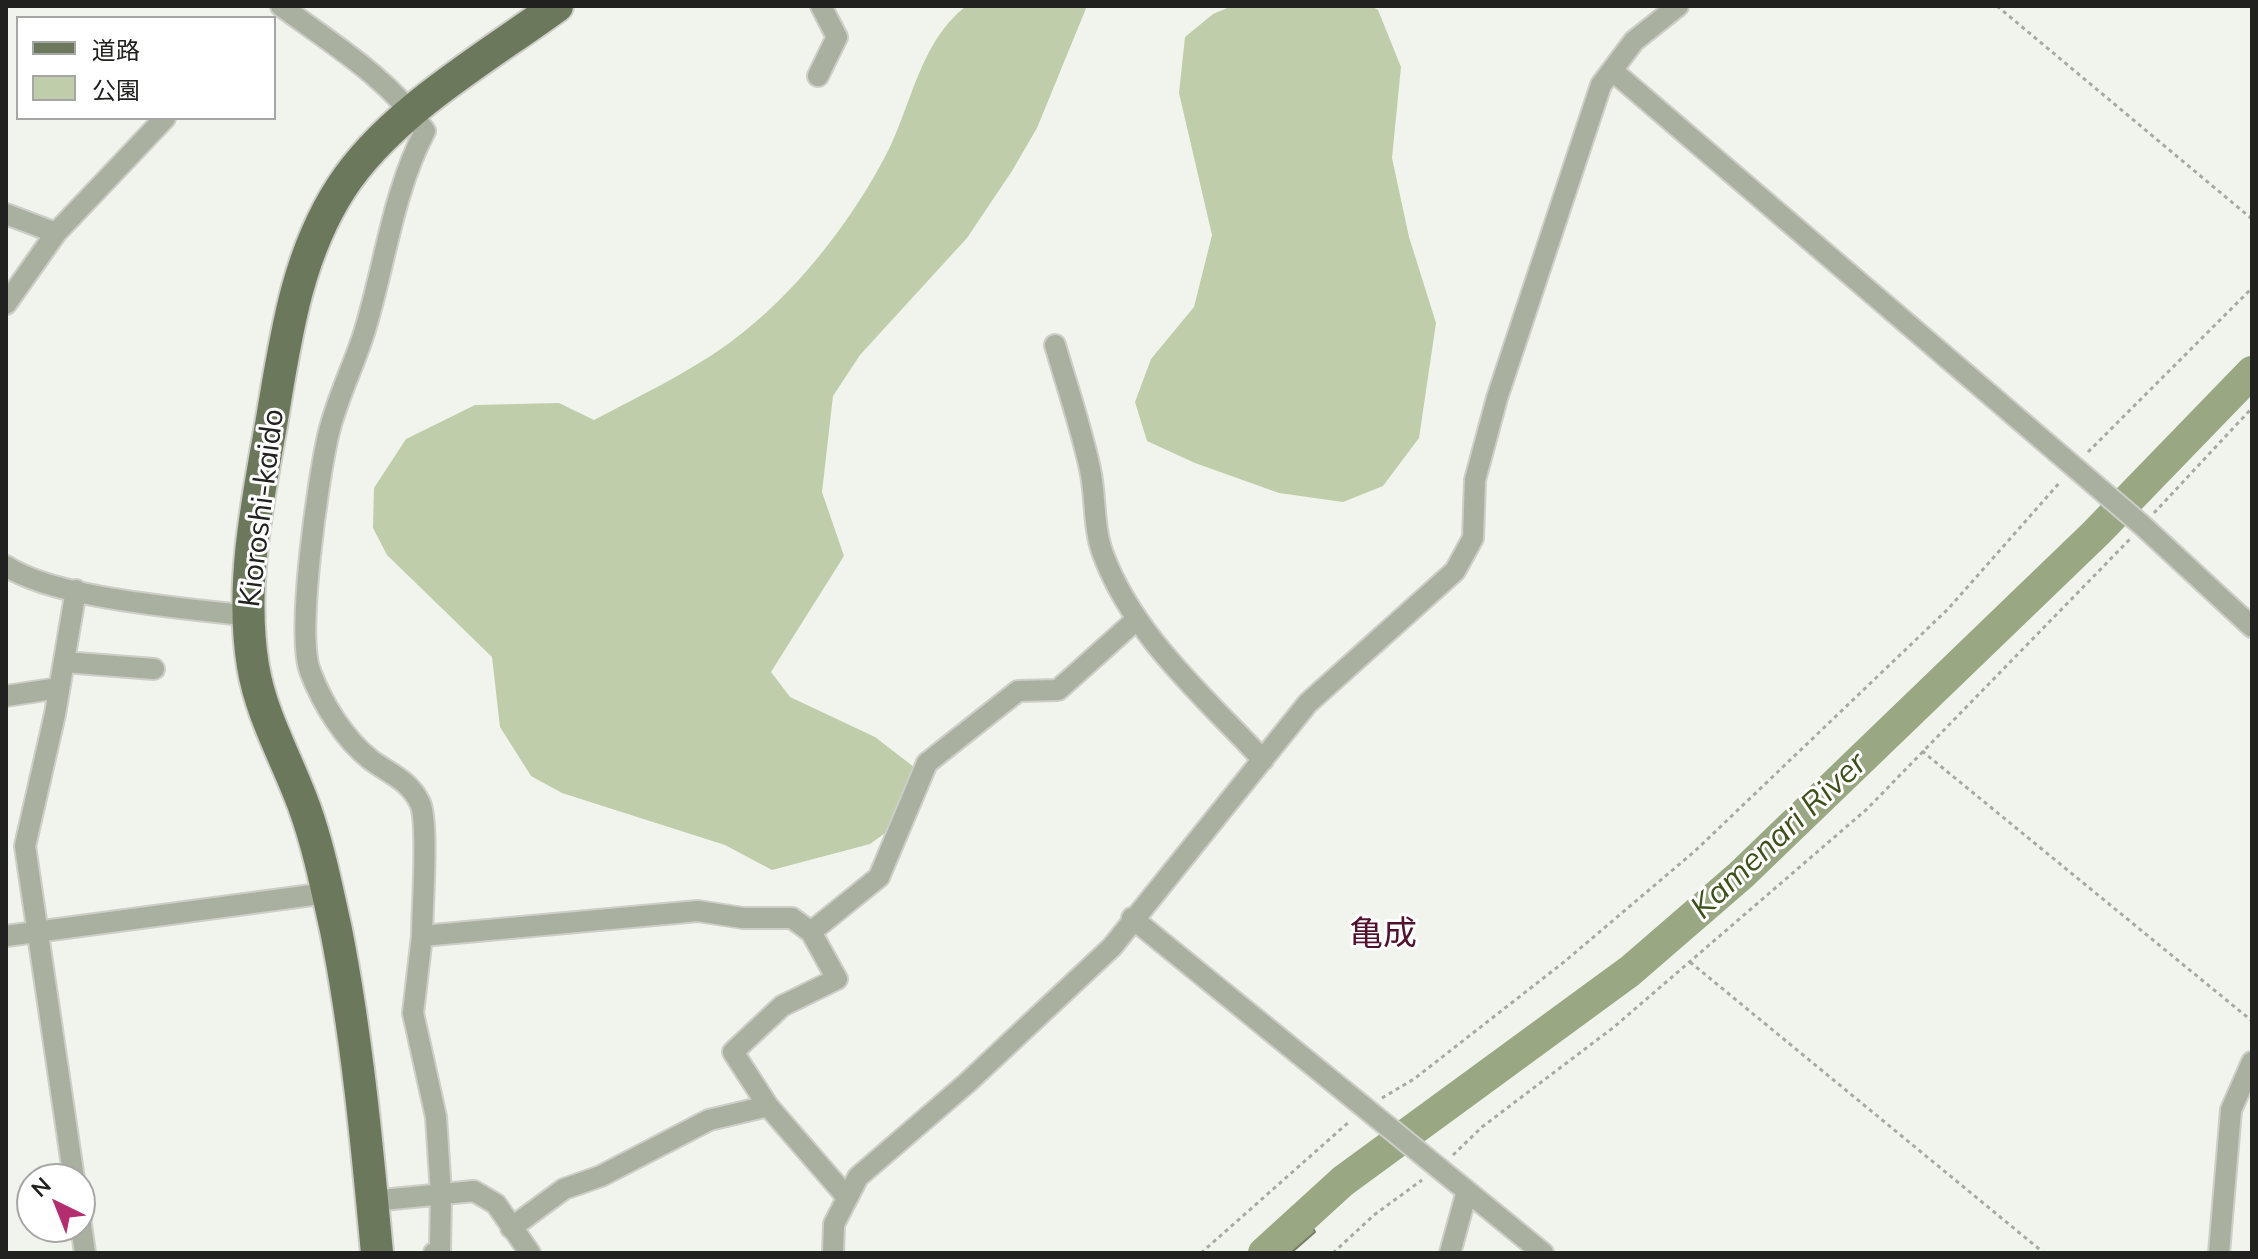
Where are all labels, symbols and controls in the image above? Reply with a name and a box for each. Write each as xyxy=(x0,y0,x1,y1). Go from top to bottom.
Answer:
legend xyxy=(16,16,276,120)
text: 道路 xyxy=(92,35,140,65)
text: 公園 xyxy=(92,75,140,105)
street label: Kioroshi-kaido xyxy=(232,407,292,609)
water label: Kamenari River xyxy=(1683,745,1875,927)
district label: 亀成 xyxy=(1349,915,1417,955)
north arrow xyxy=(16,1163,96,1243)
text: N xyxy=(25,1171,57,1203)

